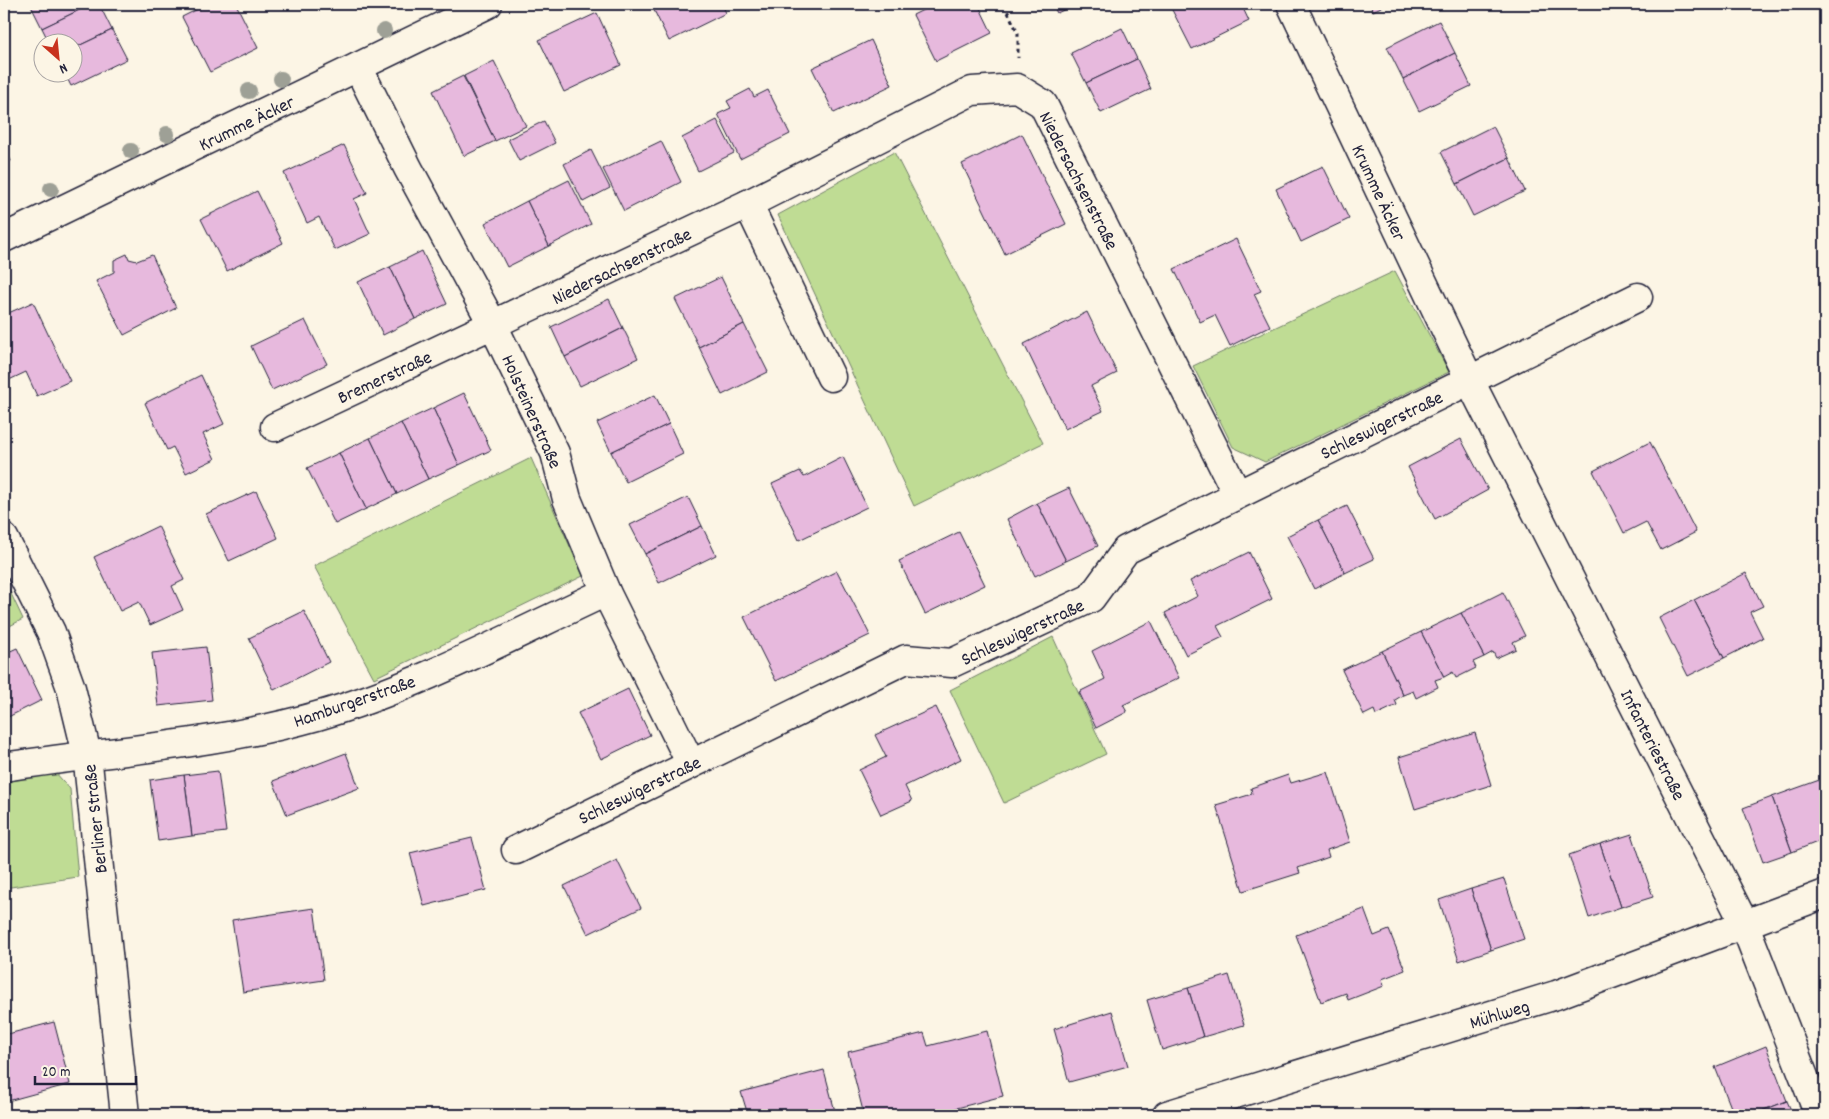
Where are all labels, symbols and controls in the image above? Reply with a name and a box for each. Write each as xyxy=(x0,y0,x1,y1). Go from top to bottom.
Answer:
north arrow xyxy=(32,32,82,82)
text: N xyxy=(55,57,71,78)
street label: Krumme Äcker xyxy=(195,90,300,160)
street label: Niedersachsenstraße xyxy=(1030,108,1123,256)
street label: Krumme Äcker xyxy=(1343,141,1411,246)
street label: Niedersachsenstraße xyxy=(548,223,697,314)
street label: Bremerstraße xyxy=(334,346,437,413)
street label: Holsteinerstraße xyxy=(493,351,567,474)
street label: Schleswigerstraße xyxy=(1317,386,1448,469)
street label: Schleswigerstraße xyxy=(957,594,1090,675)
street label: Hamburgerstraße xyxy=(291,670,420,737)
street label: Infanteriestraße xyxy=(1611,685,1691,806)
street label: Schleswigerstraße xyxy=(575,751,706,834)
street label: Berliner Straße xyxy=(78,763,117,875)
street label: Mühlweg xyxy=(1467,994,1533,1038)
scale bar xyxy=(35,1054,136,1086)
text: 20 m xyxy=(42,1062,70,1084)

